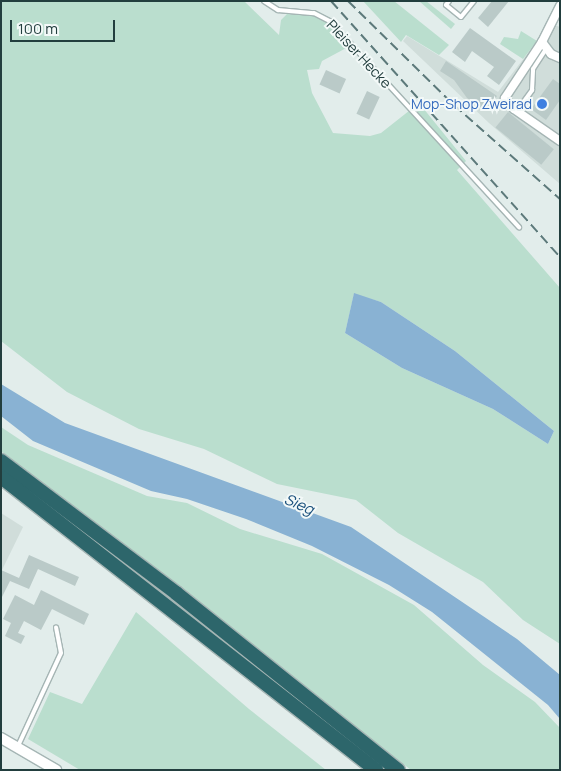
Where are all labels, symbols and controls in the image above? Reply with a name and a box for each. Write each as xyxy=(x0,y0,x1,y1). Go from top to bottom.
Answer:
scale bar xyxy=(12,10,118,42)
street label: Pleiser Hecke xyxy=(323,16,395,92)
text: 100 m xyxy=(18,18,58,39)
place label: Mop-Shop Zweirad xyxy=(411,96,532,112)
marker: Mop-Shop Zweirad xyxy=(536,98,548,110)
water label: Sieg xyxy=(281,490,317,518)

